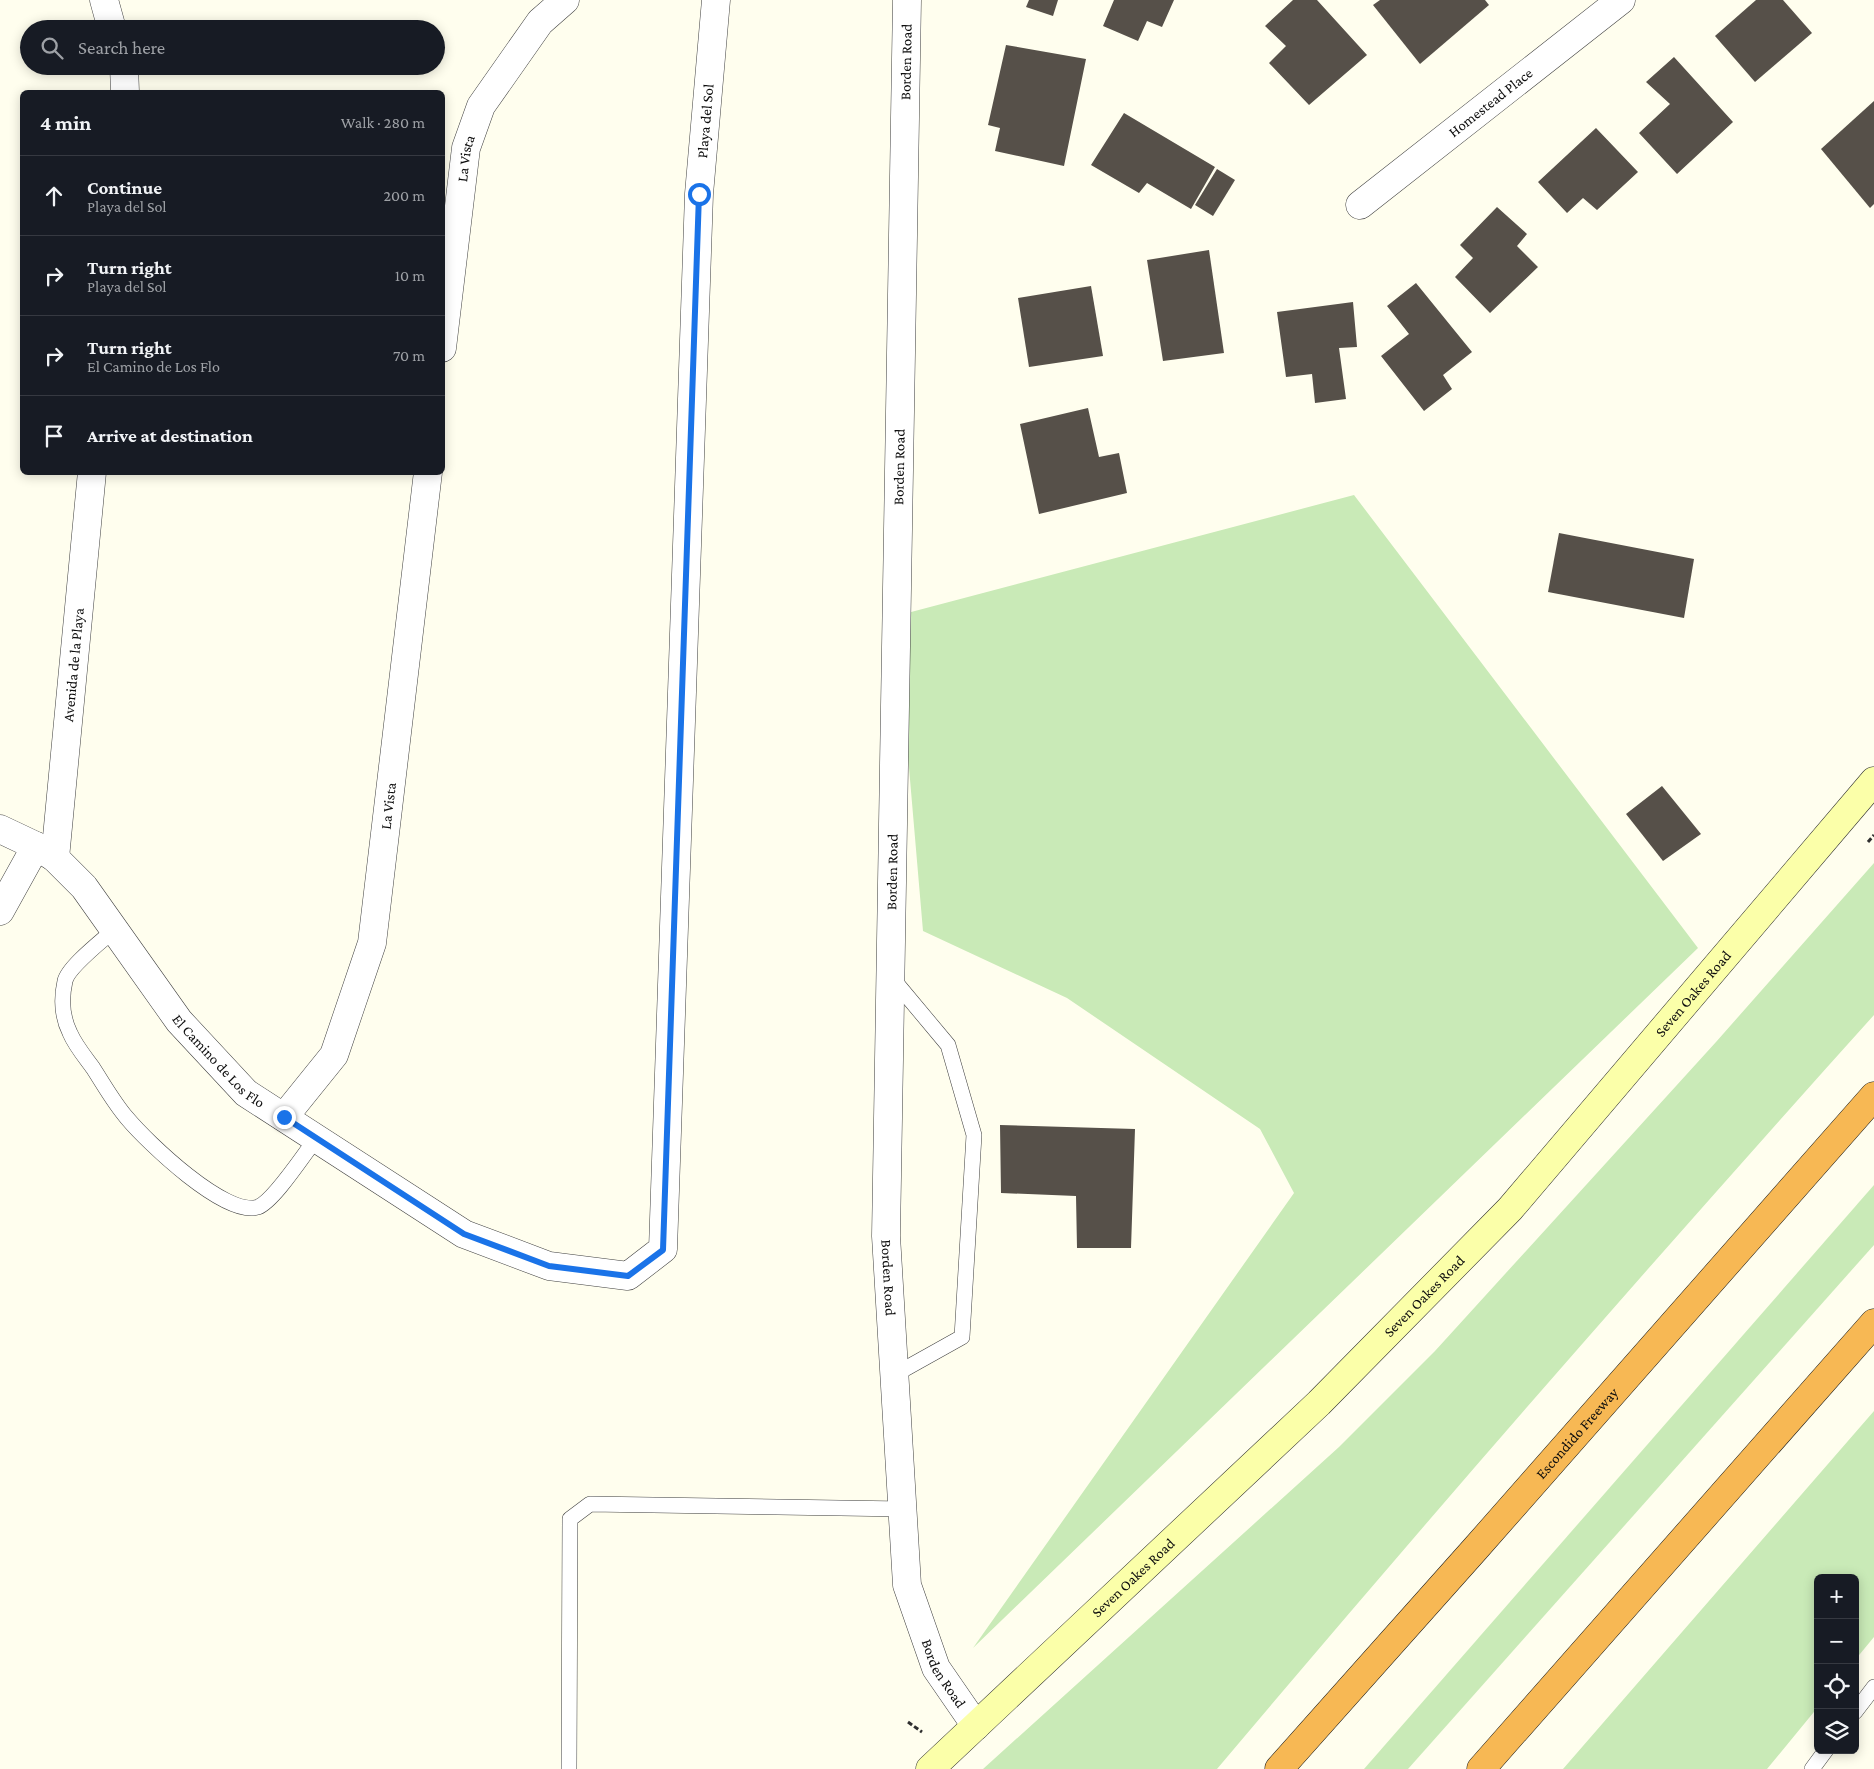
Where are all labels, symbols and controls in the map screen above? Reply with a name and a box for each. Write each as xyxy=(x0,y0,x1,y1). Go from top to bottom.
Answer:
search box xyxy=(20,20,445,75)
street label: Borden Road xyxy=(897,24,915,100)
icon: search xyxy=(38,34,66,62)
text: Search here xyxy=(78,37,165,58)
street label: Homestead Place xyxy=(1445,64,1536,140)
street label: Playa del Sol xyxy=(694,83,717,159)
text: 4 min xyxy=(40,111,91,135)
text: Walk · 280 m xyxy=(341,114,425,131)
street label: La Vista xyxy=(454,133,478,183)
text: Continue xyxy=(87,177,162,198)
icon: ahead xyxy=(40,182,68,210)
route start xyxy=(688,183,711,206)
text: 200 m xyxy=(383,187,425,204)
text: Playa del Sol xyxy=(87,198,167,215)
text: Turn right xyxy=(87,257,172,278)
icon: right xyxy=(40,262,68,290)
text: 10 m xyxy=(395,267,425,284)
text: Playa del Sol xyxy=(87,278,167,295)
text: Turn right xyxy=(87,337,172,358)
icon: right xyxy=(40,342,68,370)
text: 70 m xyxy=(393,347,425,364)
text: El Camino de Los Flo xyxy=(87,358,220,375)
icon: arrive xyxy=(40,422,68,450)
text: Arrive at destination xyxy=(87,425,253,446)
street label: Borden Road xyxy=(890,429,908,505)
street label: Avenida de la Playa xyxy=(60,607,87,723)
street label: La Vista xyxy=(378,781,399,830)
street label: Borden Road xyxy=(883,834,901,910)
street label: Seven Oakes Road xyxy=(1652,947,1734,1040)
street label: El Camino de Los Flo xyxy=(169,1012,268,1111)
route end xyxy=(273,1106,296,1129)
street label: Borden Road xyxy=(878,1239,899,1317)
street label: Seven Oakes Road xyxy=(1381,1252,1468,1340)
street label: Escondido Freeway xyxy=(1533,1384,1622,1482)
street label: Seven Oakes Road xyxy=(1089,1535,1178,1621)
map controls xyxy=(1814,1574,1859,1754)
button: + xyxy=(1814,1574,1859,1619)
button: − xyxy=(1814,1619,1859,1664)
street label: Borden Road xyxy=(919,1637,969,1711)
button: locate xyxy=(1814,1664,1859,1709)
button: layers xyxy=(1814,1709,1859,1754)

